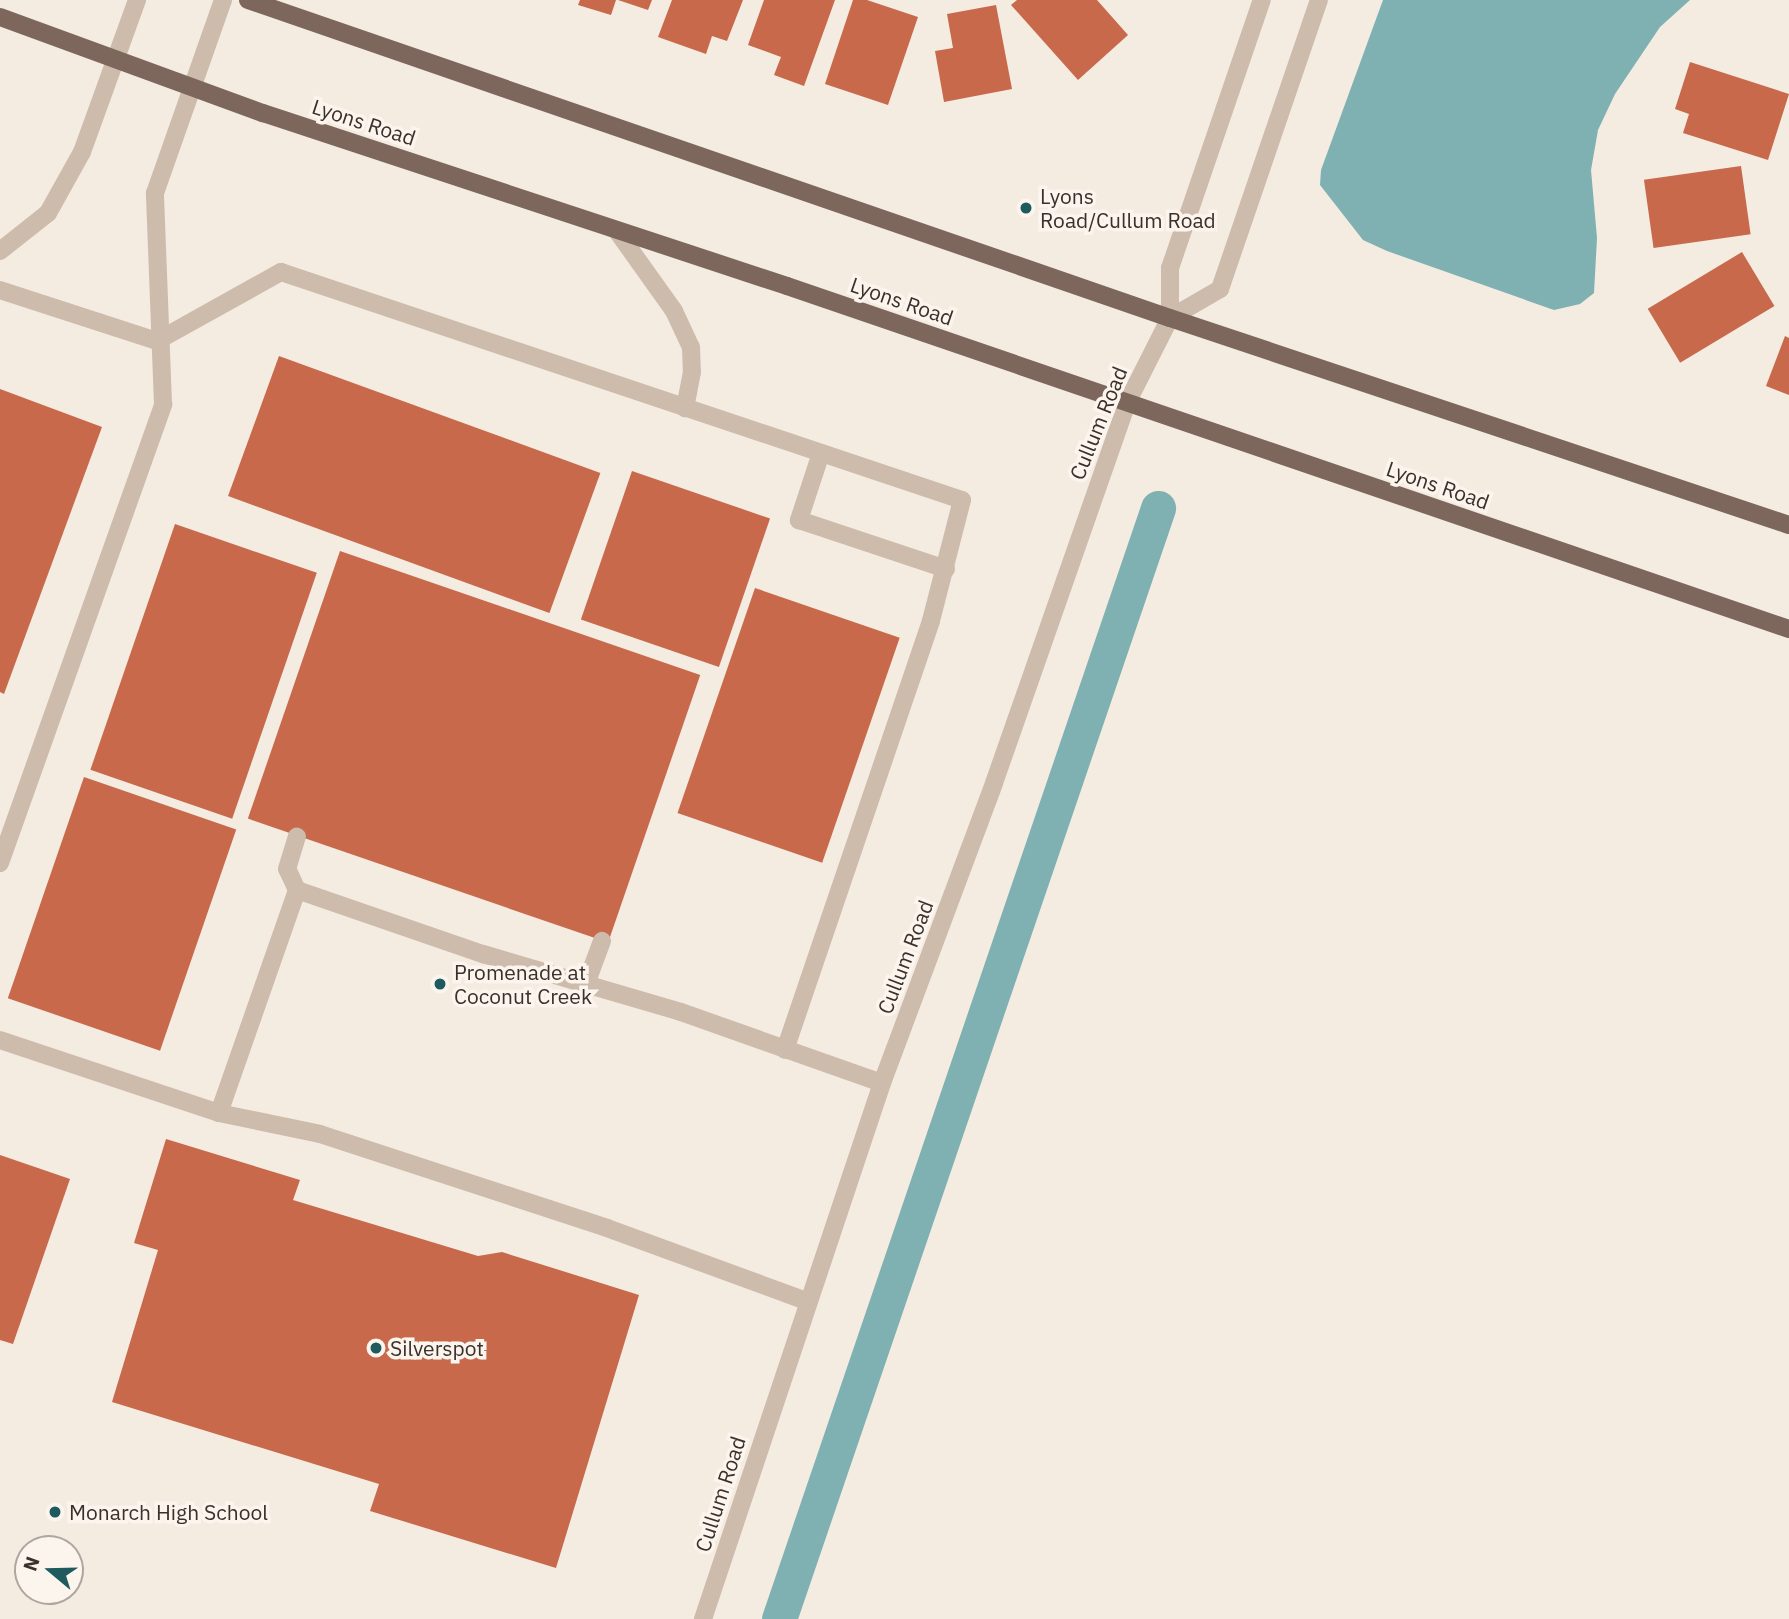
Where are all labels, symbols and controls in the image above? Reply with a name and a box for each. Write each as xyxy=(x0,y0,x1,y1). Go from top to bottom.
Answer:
street label: Lyons Road xyxy=(309,93,419,151)
place label: Lyons Road/Cullum Road xyxy=(1040,183,1216,233)
marker: Lyons Road/Cullum Road xyxy=(1018,200,1034,216)
street label: Lyons Road xyxy=(847,272,957,330)
street label: Cullum Road xyxy=(1064,363,1132,483)
street label: Lyons Road xyxy=(1383,456,1493,514)
street label: Cullum Road xyxy=(872,897,938,1017)
place label: Promenade at Coconut Creek xyxy=(454,959,592,1009)
marker: Promenade at Coconut Creek xyxy=(432,976,448,992)
place label: Silverspot xyxy=(390,1335,484,1361)
marker: Silverspot xyxy=(368,1340,384,1356)
street label: Cullum Road xyxy=(690,1433,750,1555)
place label: Monarch High School xyxy=(69,1499,268,1525)
marker: Monarch High School xyxy=(47,1504,63,1520)
north arrow xyxy=(14,1535,84,1605)
text: N xyxy=(17,1553,45,1574)

